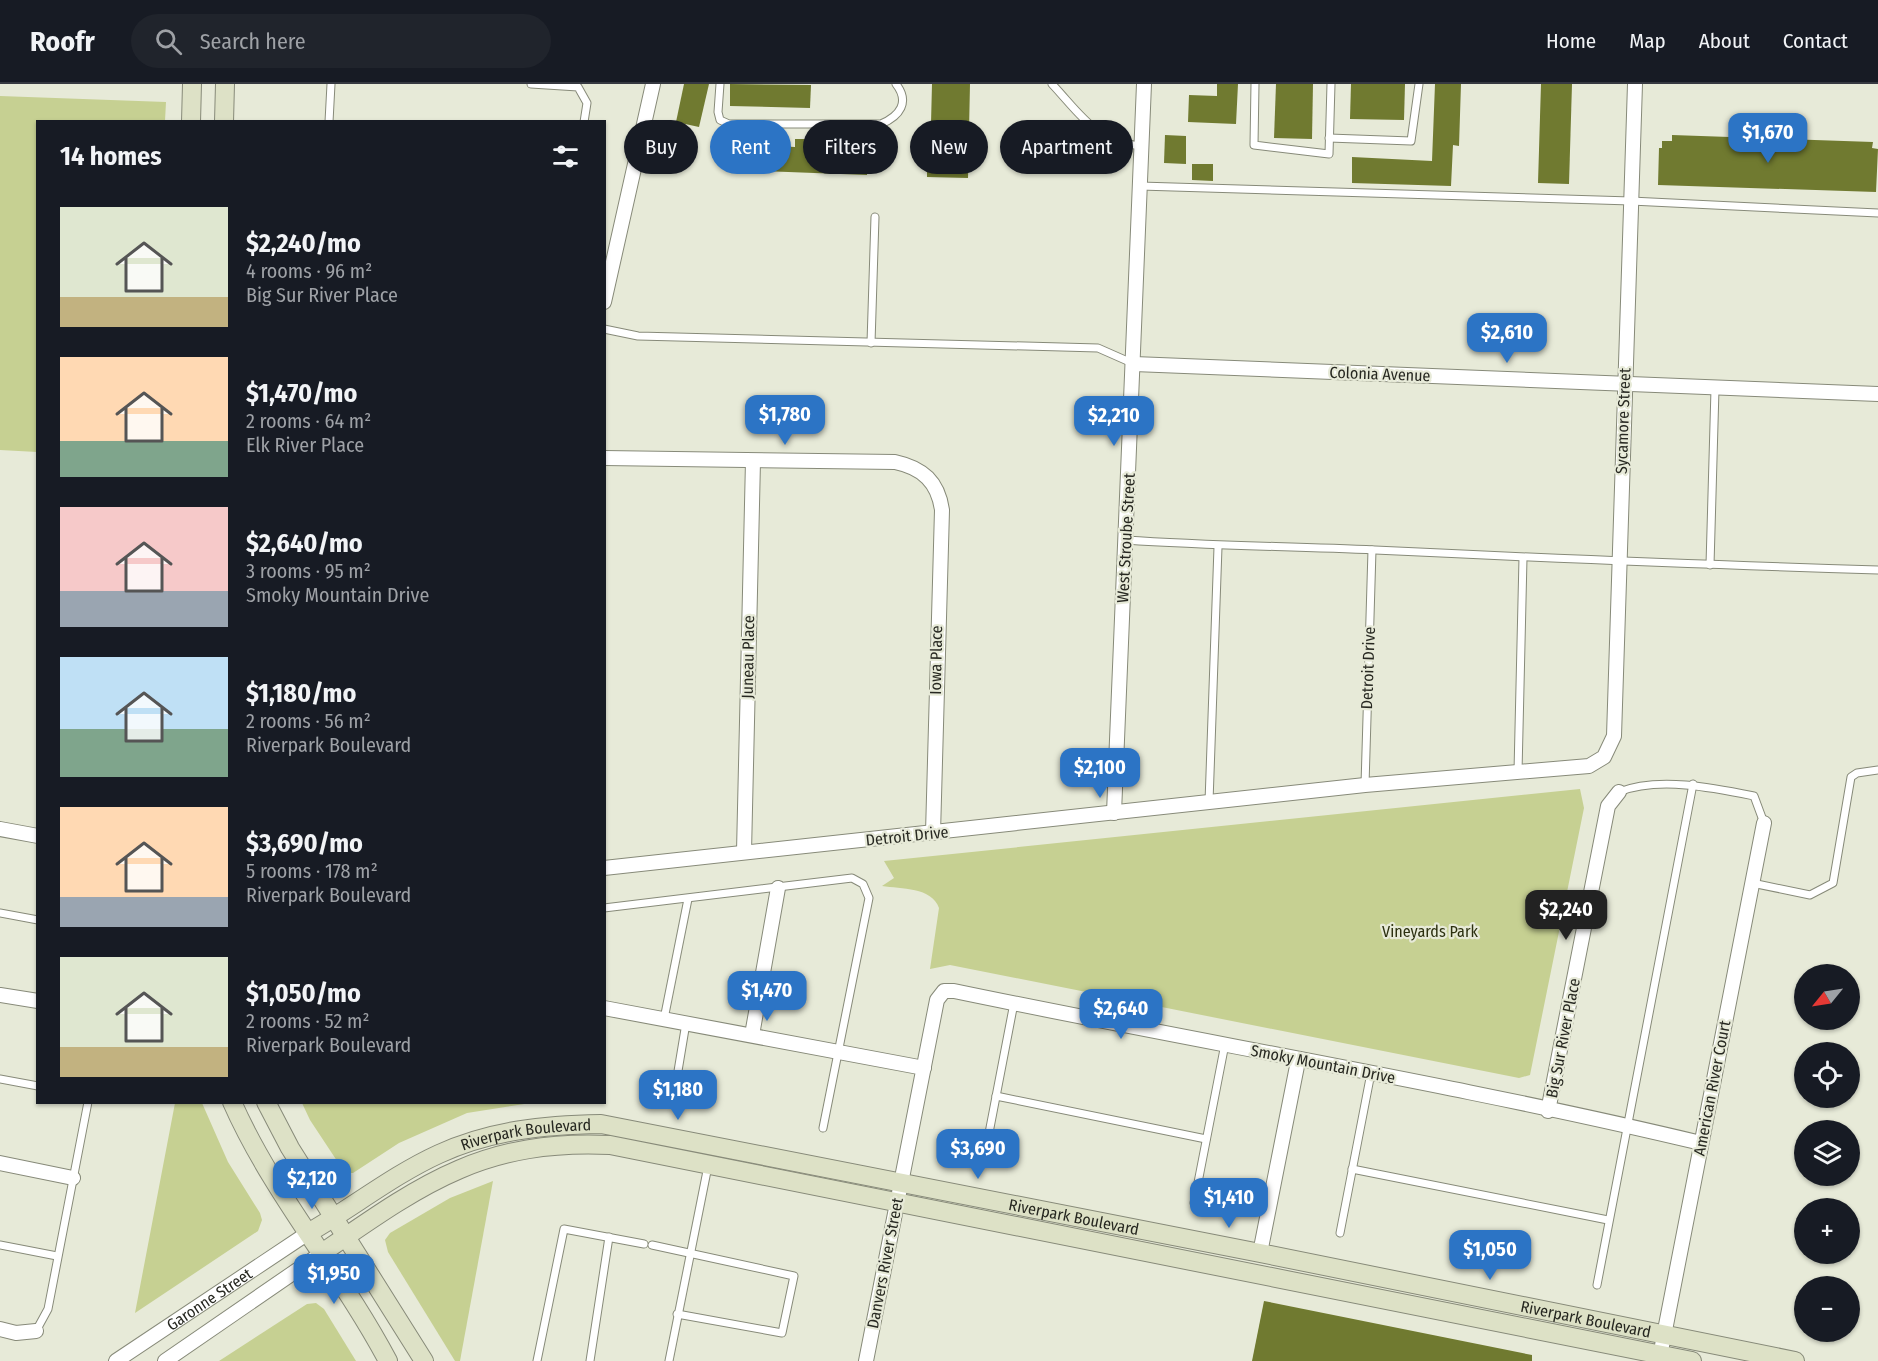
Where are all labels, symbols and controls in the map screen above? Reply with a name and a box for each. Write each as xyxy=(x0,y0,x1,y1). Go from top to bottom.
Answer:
search box xyxy=(131,14,551,68)
text: Roofr xyxy=(30,25,95,58)
icon: search xyxy=(152,25,185,58)
text: Search here xyxy=(200,28,306,55)
text: Home xyxy=(1546,28,1596,54)
text: Map xyxy=(1629,28,1666,54)
text: About xyxy=(1699,28,1750,54)
text: Contact xyxy=(1783,28,1848,54)
pin: $1,670 xyxy=(1719,113,1817,164)
chip: Buy xyxy=(624,120,698,174)
chip: Rent xyxy=(710,120,791,174)
chip: Filters xyxy=(803,120,898,174)
chip: New xyxy=(910,120,988,174)
chip: Apartment xyxy=(1000,120,1133,174)
text: $1,670 xyxy=(1742,120,1794,144)
icon: filters xyxy=(549,140,582,173)
text: 14 homes xyxy=(60,141,162,172)
text: $2,240/mo xyxy=(246,228,361,259)
icon: home xyxy=(108,231,180,303)
text: 4 rooms · 96 m² xyxy=(246,259,372,283)
text: Big Sur River Place xyxy=(246,283,398,307)
pin: $2,610 xyxy=(1458,313,1556,364)
text: $2,610 xyxy=(1481,320,1533,344)
street label: Colonia Avenue xyxy=(1329,363,1431,385)
street label: Sycamore Street xyxy=(1612,367,1634,474)
text: $1,470/mo xyxy=(246,378,357,409)
icon: home xyxy=(108,381,180,453)
pin: $1,780 xyxy=(736,395,834,446)
pin: $2,210 xyxy=(1065,396,1163,447)
text: $1,780 xyxy=(759,402,811,426)
text: $2,210 xyxy=(1088,403,1140,427)
text: 2 rooms · 64 m² xyxy=(246,409,371,433)
text: Elk River Place xyxy=(246,433,364,457)
street label: West Stroube Street xyxy=(1113,472,1139,603)
text: $2,640/mo xyxy=(246,528,363,559)
icon: home xyxy=(108,531,180,603)
text: 3 rooms · 95 m² xyxy=(246,559,371,583)
text: Smoky Mountain Drive xyxy=(246,583,429,607)
street label: Juneau Place xyxy=(738,615,758,699)
street label: Iowa Place xyxy=(926,625,946,695)
street label: Detroit Drive xyxy=(1357,626,1379,710)
text: $1,180/mo xyxy=(246,678,356,709)
icon: home xyxy=(108,681,180,753)
text: 2 rooms · 56 m² xyxy=(246,709,371,733)
text: Riverpark Boulevard xyxy=(246,733,411,757)
pin: $2,100 xyxy=(1051,748,1149,799)
text: $2,100 xyxy=(1074,755,1126,779)
street label: Detroit Drive xyxy=(865,822,949,850)
text: $3,690/mo xyxy=(246,828,363,859)
icon: home xyxy=(108,831,180,903)
text: 5 rooms · 178 m² xyxy=(246,859,378,883)
text: Riverpark Boulevard xyxy=(246,883,411,907)
pin: $2,240 xyxy=(1517,890,1615,941)
text: $2,240 xyxy=(1539,897,1593,921)
park label: Vineyards Park xyxy=(1382,922,1479,941)
north arrow xyxy=(1794,964,1860,1030)
map controls xyxy=(1794,964,1860,1342)
pin: $1,470 xyxy=(718,971,816,1022)
street label: Big Sur River Place xyxy=(1542,977,1584,1099)
text: $1,050/mo xyxy=(246,978,361,1009)
text: $1,470 xyxy=(742,978,792,1002)
icon: home xyxy=(108,981,180,1053)
pin: $2,640 xyxy=(1072,989,1170,1040)
text: $2,640 xyxy=(1094,996,1149,1020)
text: 2 rooms · 52 m² xyxy=(246,1009,370,1033)
street label: American River Court xyxy=(1690,1018,1735,1157)
text: Riverpark Boulevard xyxy=(246,1033,411,1057)
street label: Smoky Mountain Drive xyxy=(1249,1041,1397,1087)
button: locate xyxy=(1794,1042,1860,1108)
pin: $1,180 xyxy=(629,1070,727,1121)
text: $1,180 xyxy=(653,1077,703,1101)
street label: Riverpark Boulevard xyxy=(458,1115,591,1154)
button: layers xyxy=(1794,1120,1860,1186)
pin: $3,690 xyxy=(929,1129,1027,1180)
text: $3,690 xyxy=(950,1136,1006,1160)
pin: $2,120 xyxy=(263,1159,361,1210)
text: $2,120 xyxy=(287,1166,337,1190)
pin: $1,410 xyxy=(1180,1178,1278,1229)
text: $1,410 xyxy=(1204,1185,1254,1209)
street label: Danvers River Street xyxy=(863,1195,907,1330)
street label: Riverpark Boulevard xyxy=(1007,1195,1141,1239)
button: + xyxy=(1794,1198,1860,1264)
pin: $1,050 xyxy=(1441,1230,1539,1281)
text: $1,050 xyxy=(1463,1237,1517,1261)
pin: $1,950 xyxy=(285,1254,383,1305)
text: $1,950 xyxy=(308,1261,360,1285)
street label: Garonne Street xyxy=(163,1263,256,1334)
button: − xyxy=(1794,1276,1860,1342)
street label: Riverpark Boulevard xyxy=(1519,1296,1653,1341)

